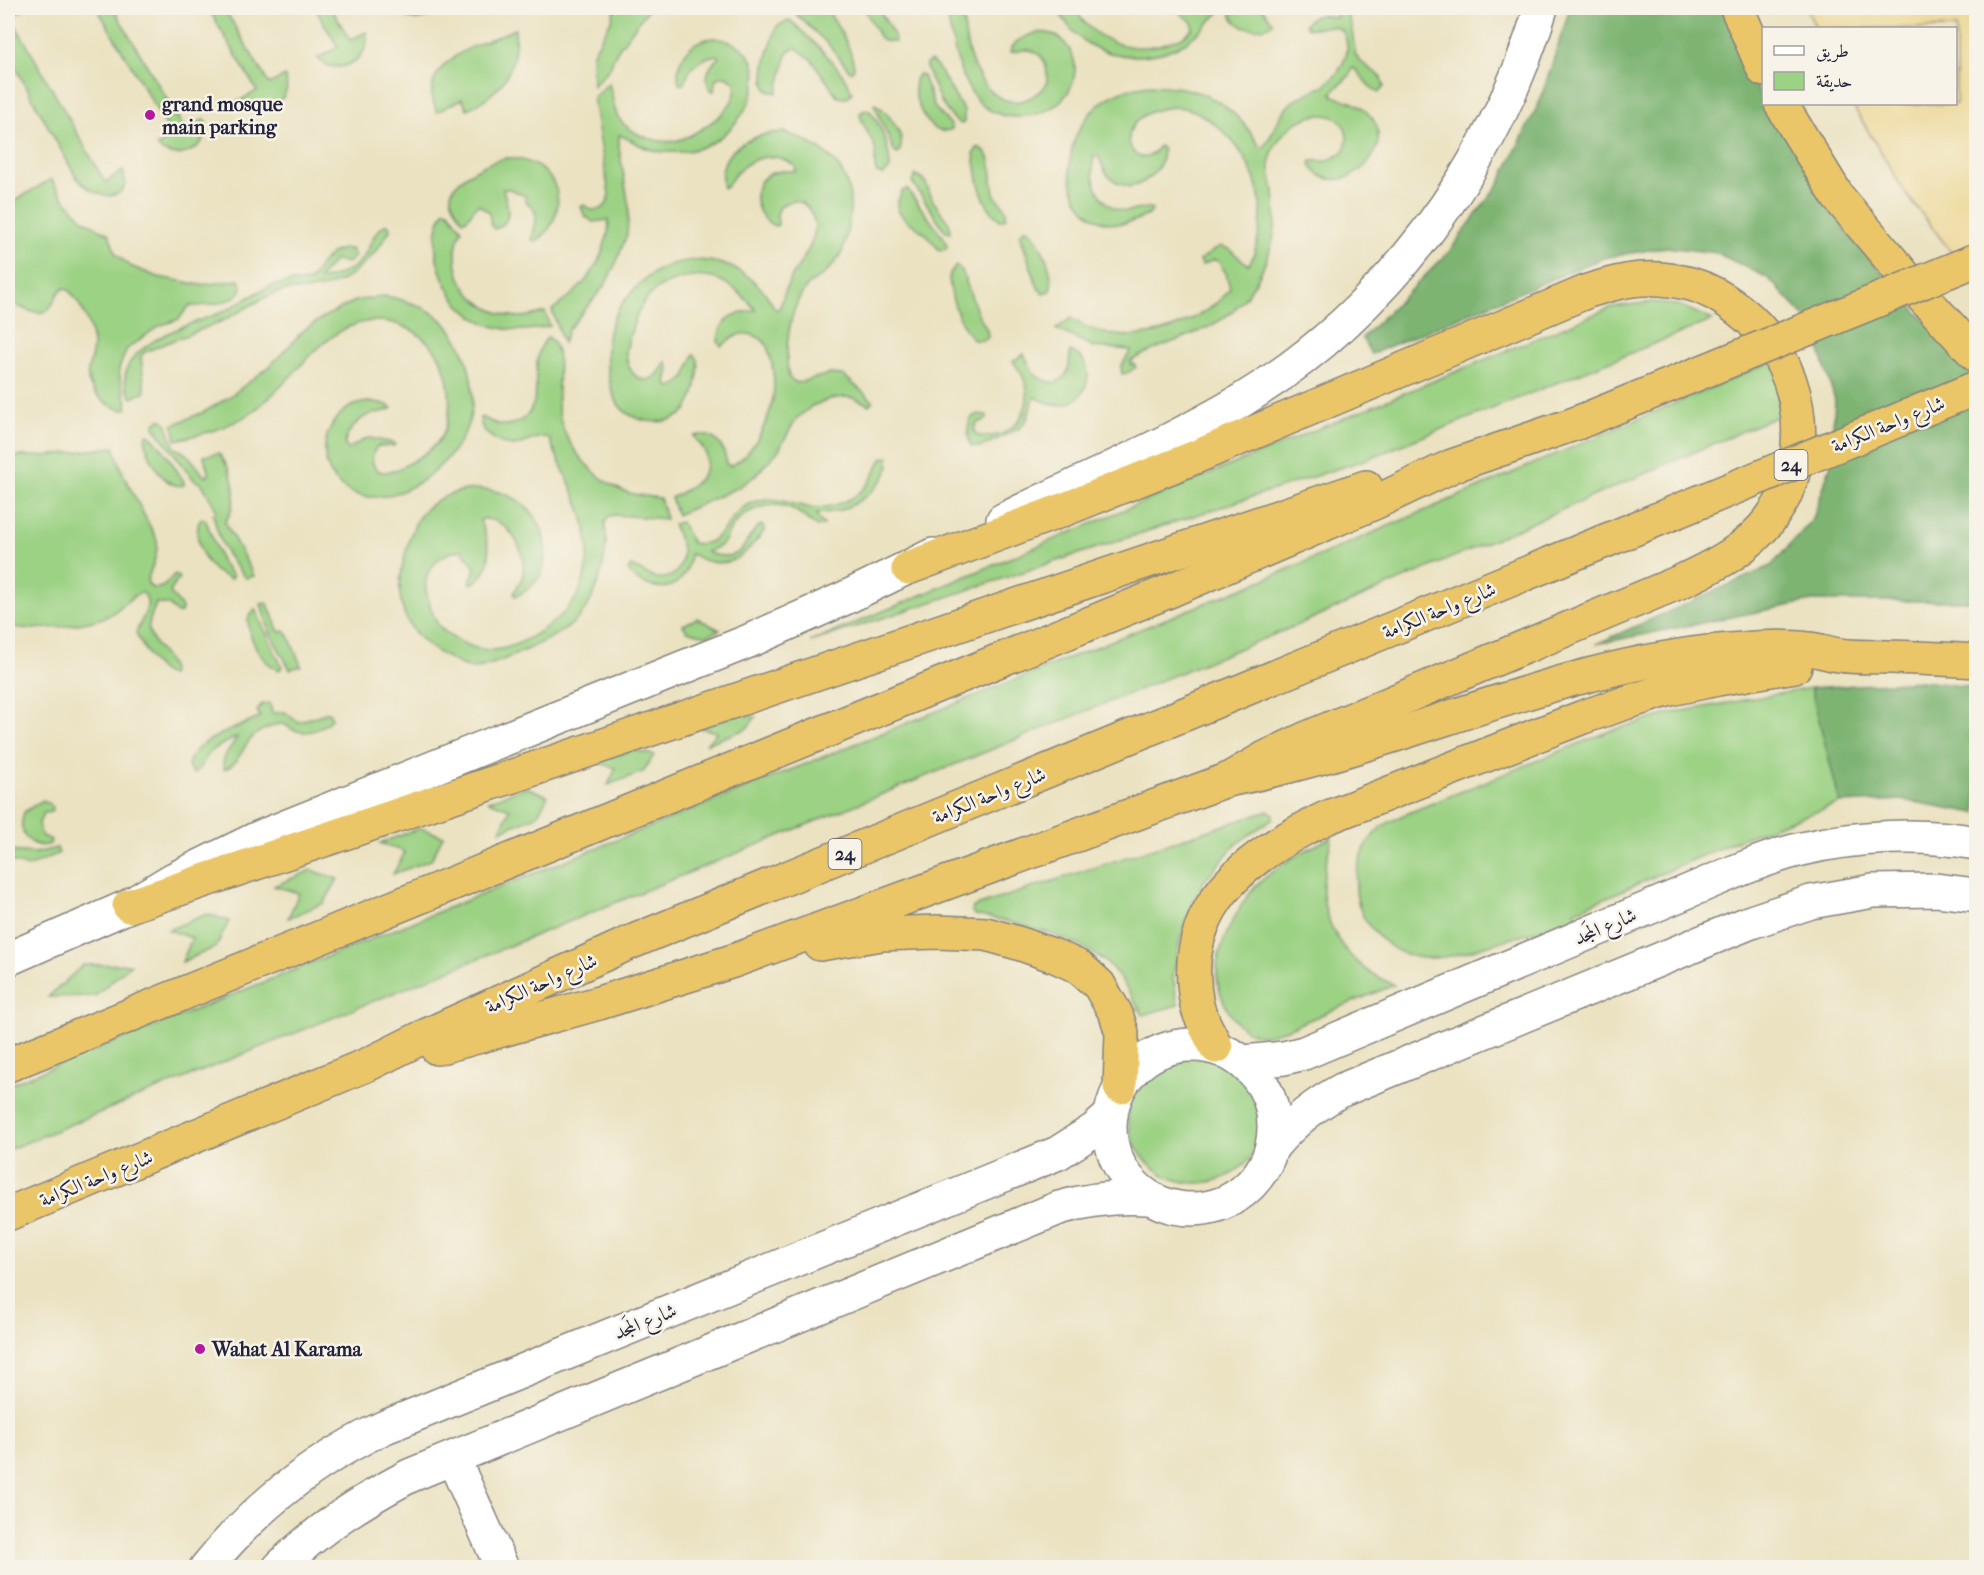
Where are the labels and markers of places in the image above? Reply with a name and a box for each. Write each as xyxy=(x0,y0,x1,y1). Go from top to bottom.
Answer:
place label: grand mosque main parking xyxy=(161,93,283,139)
marker: grand mosque main parking xyxy=(143,108,157,122)
place label: Wahat Al Karama xyxy=(211,1338,363,1361)
marker: Wahat Al Karama xyxy=(193,1342,207,1356)

